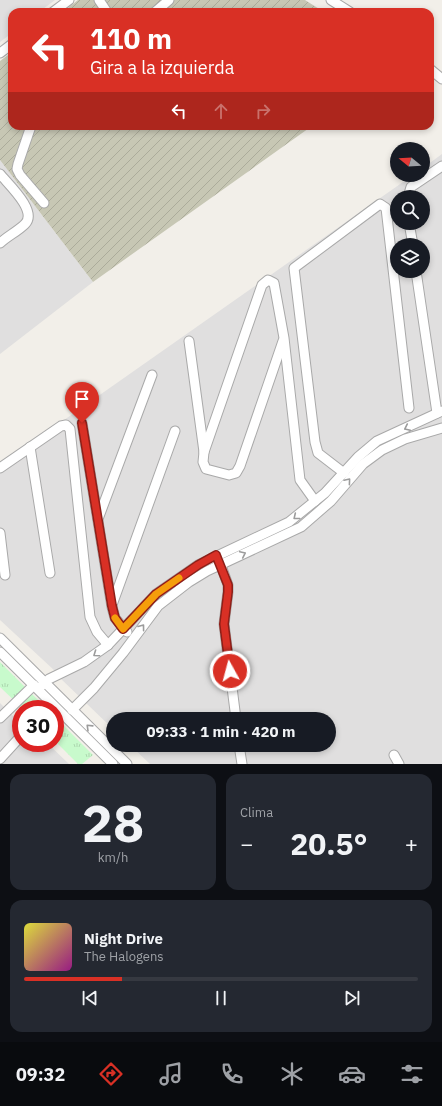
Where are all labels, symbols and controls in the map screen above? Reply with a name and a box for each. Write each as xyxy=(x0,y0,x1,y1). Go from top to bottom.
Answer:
text: 110 m xyxy=(90,20,172,57)
icon: left xyxy=(24,24,76,76)
text: Gira a la izquierda xyxy=(90,56,234,79)
icon: left xyxy=(168,100,190,122)
icon: ahead xyxy=(210,100,232,122)
icon: right xyxy=(252,100,274,122)
north arrow xyxy=(390,142,430,182)
map controls xyxy=(390,142,430,278)
button: search xyxy=(390,190,430,230)
button: layers xyxy=(390,238,430,278)
pin xyxy=(65,382,99,423)
icon: arrive xyxy=(71,388,93,410)
one-way arrow xyxy=(403,423,410,431)
one-way arrow xyxy=(343,479,350,486)
one-way arrow xyxy=(293,512,300,519)
one-way arrow xyxy=(238,551,246,559)
one-way arrow xyxy=(137,625,144,632)
one-way arrow xyxy=(93,649,100,657)
position arrow xyxy=(209,650,251,692)
speed limit sign: 30 xyxy=(12,700,64,752)
text: 09:33 · 1 min · 420 m xyxy=(147,722,295,741)
one-way arrow xyxy=(86,724,94,732)
text: 28 xyxy=(82,789,144,856)
text: Clima xyxy=(240,804,273,821)
text: 20.5° xyxy=(290,824,368,863)
text: − xyxy=(240,829,253,858)
text: + xyxy=(405,829,418,858)
text: km/h xyxy=(98,849,128,866)
text: Night Drive xyxy=(84,929,163,948)
text: The Halogens xyxy=(84,948,164,965)
icon: previous xyxy=(79,987,101,1009)
icon: pause xyxy=(210,987,232,1009)
icon: next xyxy=(341,987,363,1009)
icon: directions xyxy=(97,1060,125,1088)
icon: music xyxy=(157,1060,185,1088)
icon: phone xyxy=(218,1060,246,1088)
icon: climate xyxy=(278,1060,306,1088)
icon: car xyxy=(338,1060,366,1088)
icon: filters xyxy=(398,1060,426,1088)
text: 09:32 xyxy=(16,1063,65,1086)

